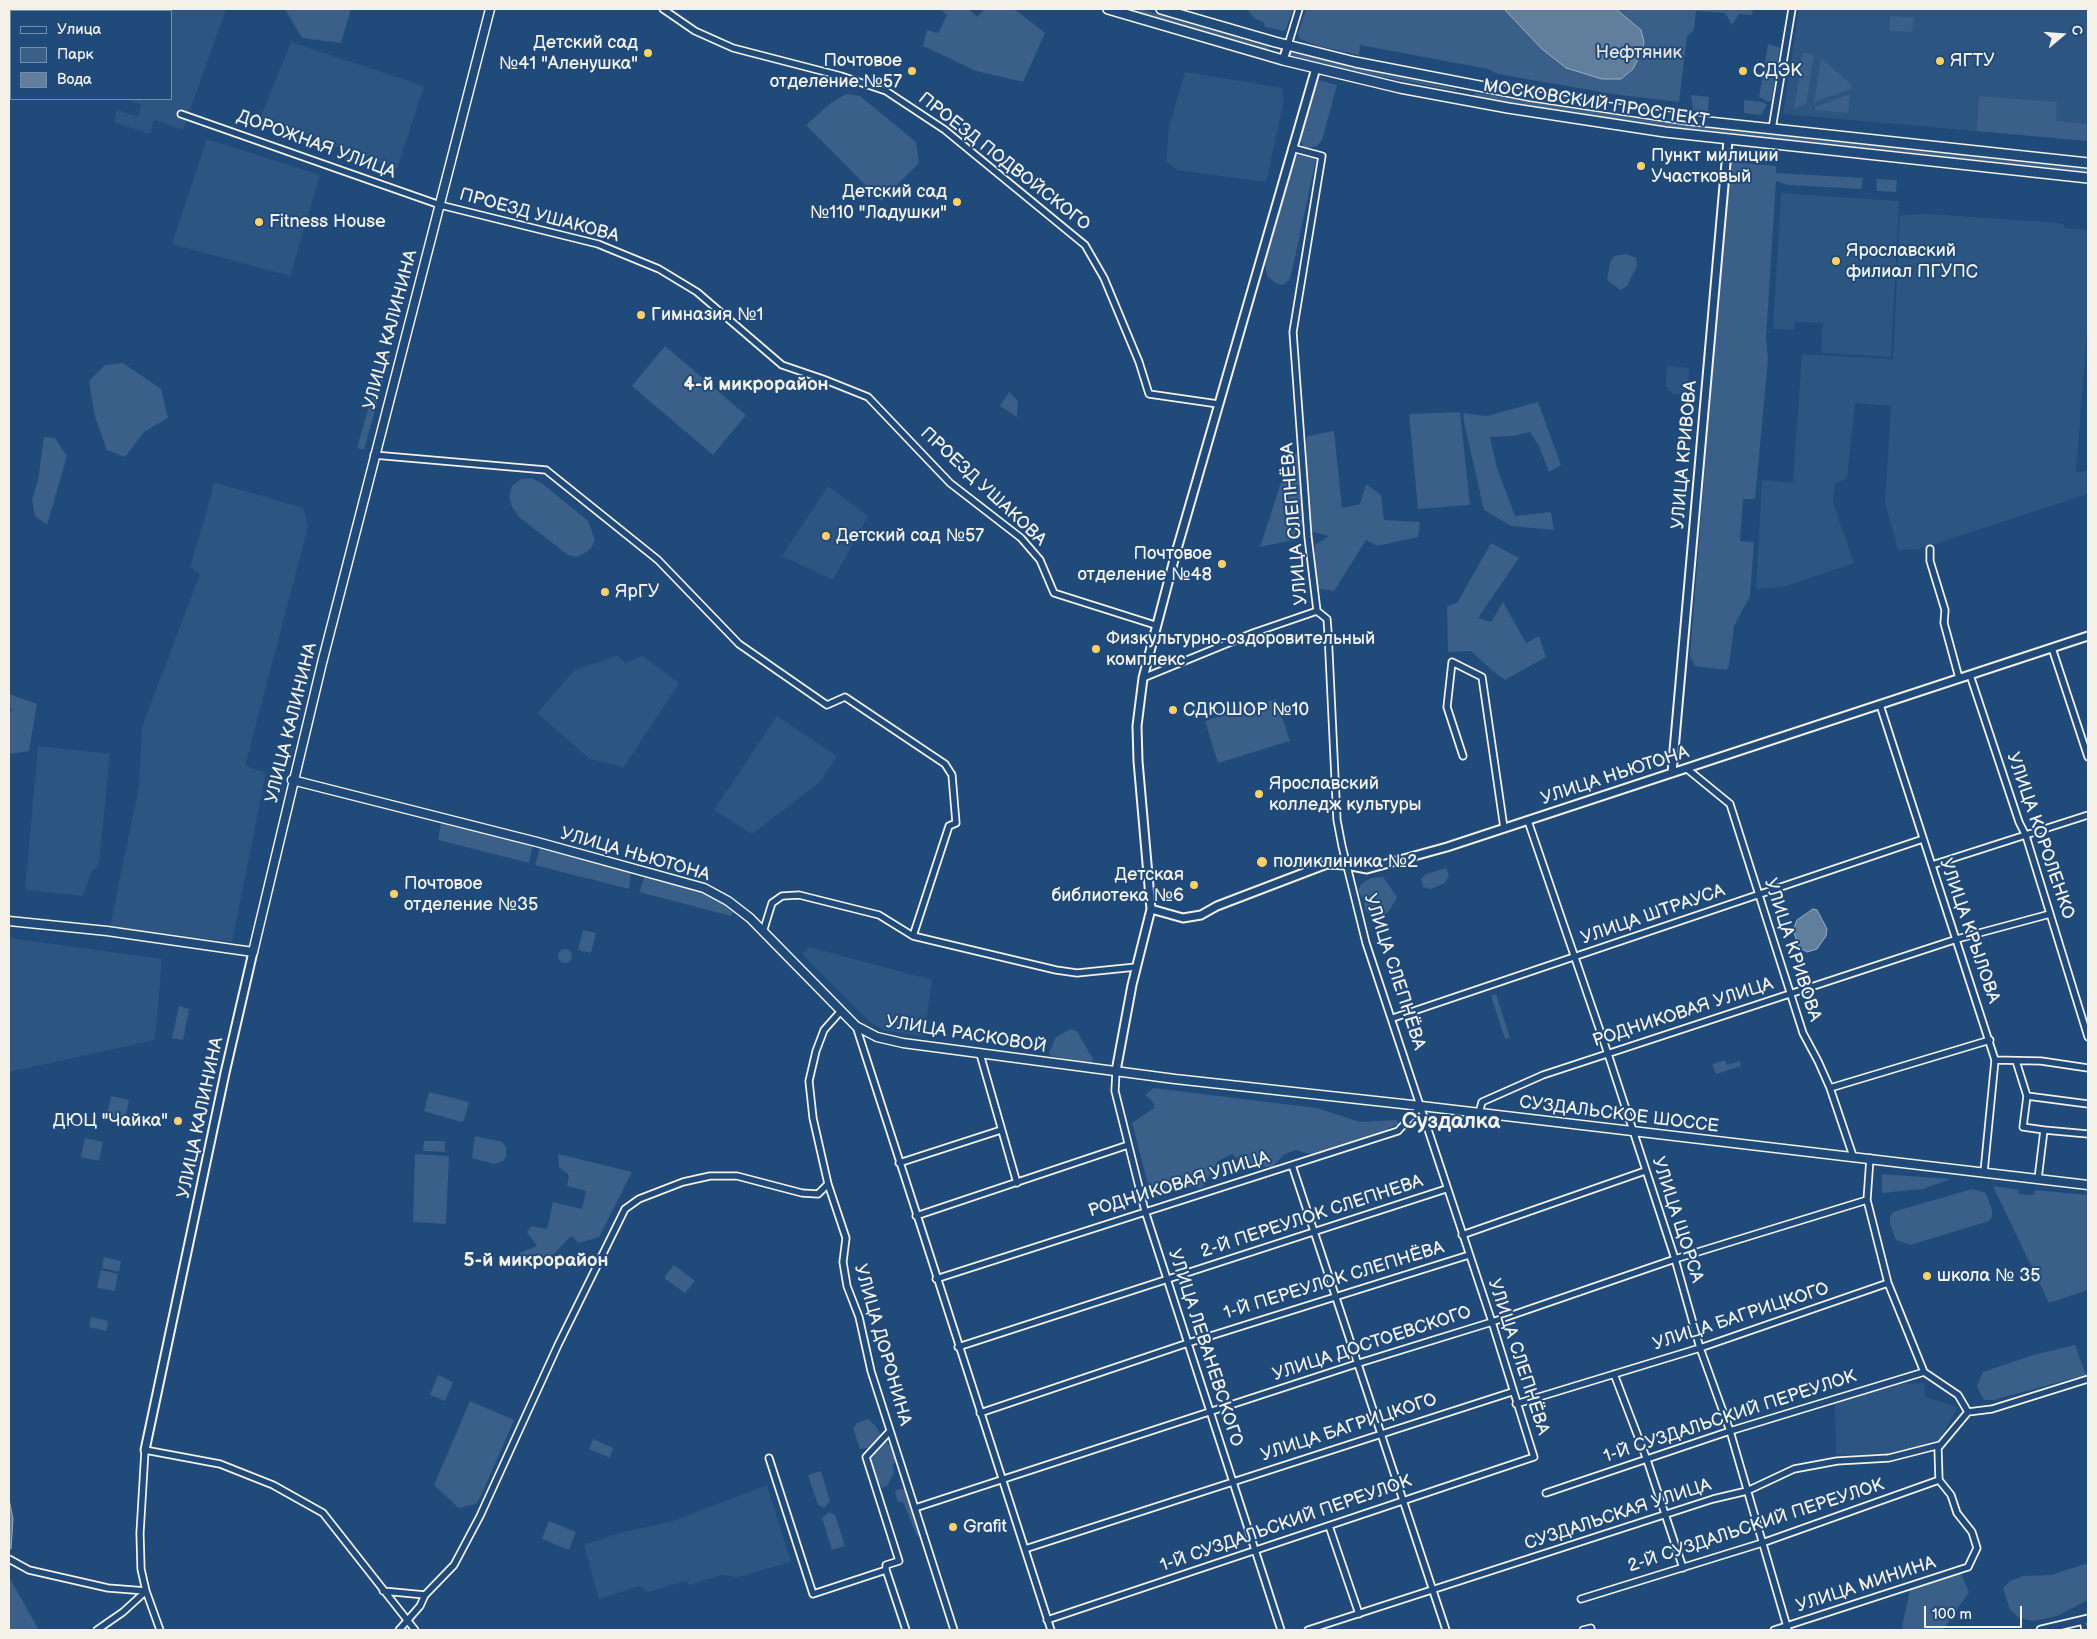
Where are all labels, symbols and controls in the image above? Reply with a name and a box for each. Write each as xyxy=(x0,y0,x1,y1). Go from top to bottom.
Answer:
legend xyxy=(10,10,172,100)
north arrow xyxy=(2037,10,2087,60)
text: Улица xyxy=(57,20,101,39)
text: С xyxy=(2067,23,2086,37)
place label: Детский сад №41 "Аленушка" xyxy=(499,32,638,74)
park label: Нефтяник xyxy=(1596,42,1682,64)
text: Парк xyxy=(57,45,94,64)
marker: Детский сад №41 "Аленушка" xyxy=(642,47,654,59)
place label: Почтовое отделение №57 xyxy=(770,50,902,92)
place label: ЯГТУ xyxy=(1950,50,1995,72)
marker: ЯГТУ xyxy=(1934,55,1946,67)
place label: СДЭК xyxy=(1753,60,1802,82)
marker: Почтовое отделение №57 xyxy=(906,65,918,77)
marker: СДЭК xyxy=(1737,65,1749,77)
text: Вода xyxy=(57,70,92,89)
street label: МОСКОВСКИЙ ПРОСПЕКТ xyxy=(1482,75,1710,133)
street label: ПРОЕЗД ПОДВОЙСКОГО xyxy=(914,88,1094,236)
street label: ДОРОЖНАЯ УЛИЦА xyxy=(234,106,398,184)
place label: Пункт милиции Участковый xyxy=(1651,145,1779,188)
marker: Пункт милиции Участковый xyxy=(1635,160,1647,172)
place label: Детский сад №110 "Ладушки" xyxy=(810,181,947,223)
street label: ПРОЕЗД УШАКОВА xyxy=(457,184,621,248)
marker: Детский сад №110 "Ладушки" xyxy=(951,196,963,208)
place label: Fitness House xyxy=(269,211,386,233)
marker: Fitness House xyxy=(253,216,265,228)
place label: Ярославский филиал ПГУПС xyxy=(1846,240,1978,282)
street label: УЛИЦА КАЛИНИНА xyxy=(359,248,423,412)
marker: Ярославский филиал ПГУПС xyxy=(1830,255,1842,267)
place label: Гимназия №1 xyxy=(651,304,763,326)
marker: Гимназия №1 xyxy=(635,309,647,321)
district label: 4-й микрорайон xyxy=(683,374,829,396)
street label: УЛИЦА КРИВОВА xyxy=(1668,380,1702,530)
street label: ПРОЕЗД УШАКОВА xyxy=(916,423,1050,551)
street label: УЛИЦА СЛЕПНЁВА xyxy=(1277,442,1313,606)
place label: Детский сад №57 xyxy=(836,525,984,547)
marker: Детский сад №57 xyxy=(820,530,832,542)
place label: Почтовое отделение №48 xyxy=(1077,543,1212,586)
marker: Почтовое отделение №48 xyxy=(1216,558,1228,570)
place label: ЯрГУ xyxy=(615,581,659,603)
marker: ЯрГУ xyxy=(599,586,611,598)
place label: Физкультурно-оздоровительный комплекс xyxy=(1106,628,1375,670)
street label: УЛИЦА КАЛИНИНА xyxy=(262,641,322,805)
marker: Физкультурно-оздоровительный комплекс xyxy=(1090,643,1102,655)
place label: СДЮШОР №10 xyxy=(1183,699,1309,721)
marker: СДЮШОР №10 xyxy=(1167,704,1179,716)
street label: УЛИЦА НЬЮТОНА xyxy=(1538,742,1692,810)
street label: УЛИЦА КОРОЛЕНКО xyxy=(2001,750,2079,922)
place label: Ярославский колледж культуры xyxy=(1269,773,1421,816)
marker: Ярославский колледж культуры xyxy=(1253,788,1265,800)
street label: УЛИЦА НЬЮТОНА xyxy=(558,823,712,887)
place label: поликлиника №2 xyxy=(1273,851,1418,873)
marker: поликлиника №2 xyxy=(1255,855,1269,869)
street label: УЛИЦА КРЫЛОВА xyxy=(1934,856,2004,1006)
place label: Детская библиотека №6 xyxy=(1051,864,1184,906)
place label: Почтовое отделение №35 xyxy=(404,873,538,916)
street label: УЛИЦА КРИВОВА xyxy=(1759,876,1825,1024)
marker: Детская библиотека №6 xyxy=(1188,879,1200,891)
street label: УЛИЦА ШТРАУСА xyxy=(1578,880,1728,950)
marker: Почтовое отделение №35 xyxy=(388,888,400,900)
street label: УЛИЦА СЛЕПНЁВА xyxy=(1359,891,1429,1053)
street label: РОДНИКОВАЯ УЛИЦА xyxy=(1590,974,1776,1052)
street label: УЛИЦА РАСКОВОЙ xyxy=(884,1012,1048,1058)
street label: УЛИЦА КАЛИНИНА xyxy=(173,1035,229,1201)
street label: СУЗДАЛЬСКОЕ ШОССЕ xyxy=(1518,1092,1720,1138)
district label: Суздалка xyxy=(1402,1109,1500,1135)
place label: ДЮЦ "Чайка" xyxy=(53,1110,168,1132)
marker: ДЮЦ "Чайка" xyxy=(172,1115,184,1127)
street label: РОДНИКОВАЯ УЛИЦА xyxy=(1086,1147,1272,1223)
street label: УЛИЦА ЩОРСА xyxy=(1646,1154,1708,1286)
street label: 2-Й ПЕРЕУЛОК СЛЕПНЕВА xyxy=(1198,1171,1426,1263)
street label: 1-Й ПЕРЕУЛОК СЛЕПНЁВА xyxy=(1221,1237,1447,1325)
street label: УЛИЦА ЛЕВАНЕВСКОГО xyxy=(1163,1247,1247,1449)
district label: 5-й микрорайон xyxy=(464,1250,608,1272)
street label: УЛИЦА ДОРОНИНА xyxy=(849,1262,915,1428)
place label: школа № 35 xyxy=(1937,1265,2041,1287)
marker: школа № 35 xyxy=(1921,1270,1933,1282)
street label: УЛИЦА СЛЕПНЁВА xyxy=(1483,1276,1553,1438)
street label: УЛИЦА БАГРИЦКОГО xyxy=(1650,1278,1832,1356)
street label: УЛИЦА ДОСТОЕВСКОГО xyxy=(1270,1302,1474,1386)
street label: 1-Й СУЗДАЛЬСКИЙ ПЕРЕУЛОК xyxy=(1601,1366,1859,1468)
street label: УЛИЦА БАГРИЦКОГО xyxy=(1258,1389,1440,1467)
street label: 1-Й СУЗДАЛЬСКИЙ ПЕРЕУЛОК xyxy=(1157,1471,1415,1577)
street label: 2-Й СУЗДАЛЬСКИЙ ПЕРЕУЛОК xyxy=(1625,1474,1887,1578)
street label: СУЗДАЛЬСКАЯ УЛИЦА xyxy=(1522,1475,1714,1555)
place label: Grafit xyxy=(963,1516,1007,1538)
marker: Grafit xyxy=(947,1521,959,1533)
street label: УЛИЦА МИНИНА xyxy=(1794,1552,1938,1618)
scale bar xyxy=(1927,1596,2024,1628)
text: 100 m xyxy=(1932,1605,1972,1624)

